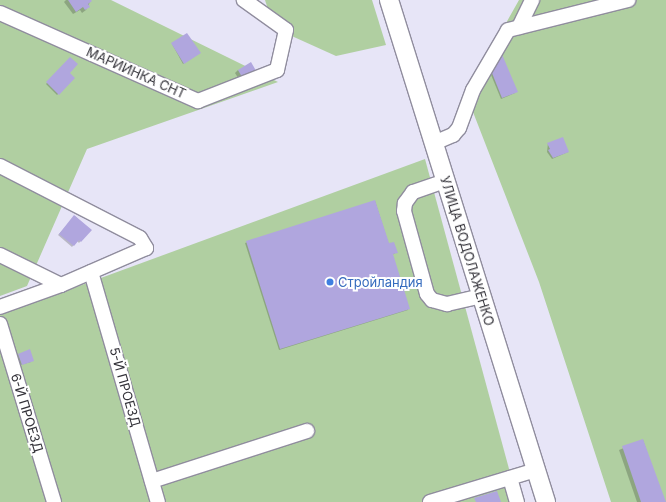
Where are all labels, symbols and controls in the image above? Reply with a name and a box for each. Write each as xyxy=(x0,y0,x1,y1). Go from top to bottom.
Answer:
street label: МАРИИНКА СНТ xyxy=(84,44,188,102)
street label: УЛИЦА ВОДОЛАЖЕНКО xyxy=(437,174,497,328)
place label: Стройландия xyxy=(338,274,423,290)
marker: Стройландия xyxy=(325,277,335,287)
street label: 5-Й ПРОЕЗД xyxy=(106,346,144,428)
street label: 6-Й ПРОЕЗД xyxy=(8,372,46,454)

